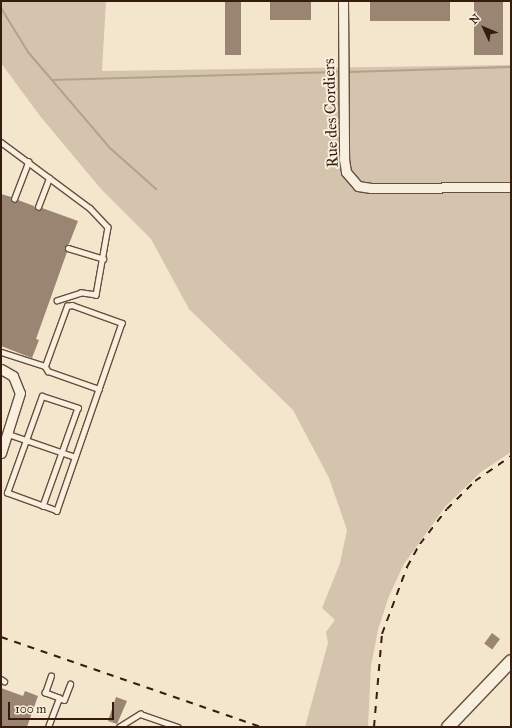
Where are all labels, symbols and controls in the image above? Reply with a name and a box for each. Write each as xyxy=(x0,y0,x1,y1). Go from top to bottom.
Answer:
north arrow xyxy=(464,8,504,48)
text: N xyxy=(467,11,483,27)
street label: Rue des Cordiers xyxy=(319,58,343,168)
scale bar xyxy=(10,694,116,720)
text: 100 m xyxy=(15,702,46,716)

